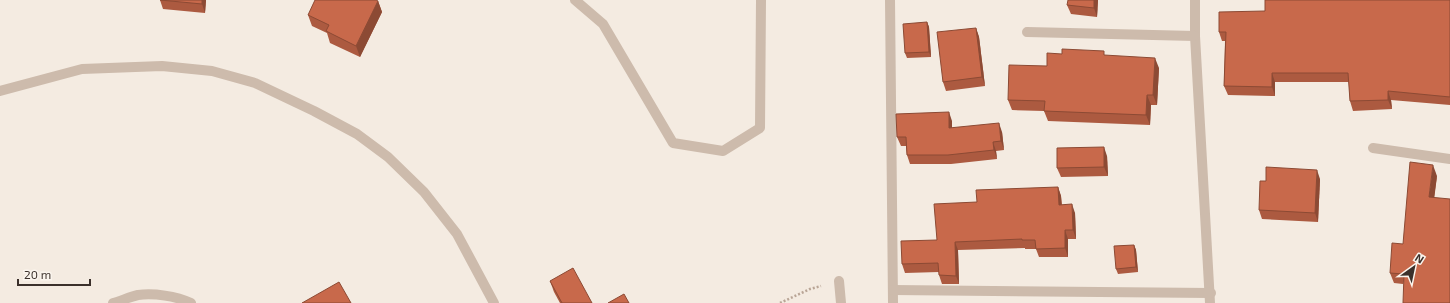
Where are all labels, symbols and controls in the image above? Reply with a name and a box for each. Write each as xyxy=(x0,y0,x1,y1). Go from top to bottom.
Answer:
north arrow xyxy=(1394,247,1434,287)
text: N xyxy=(1413,251,1427,266)
scale bar xyxy=(18,261,90,287)
text: 20 m xyxy=(24,267,51,281)

